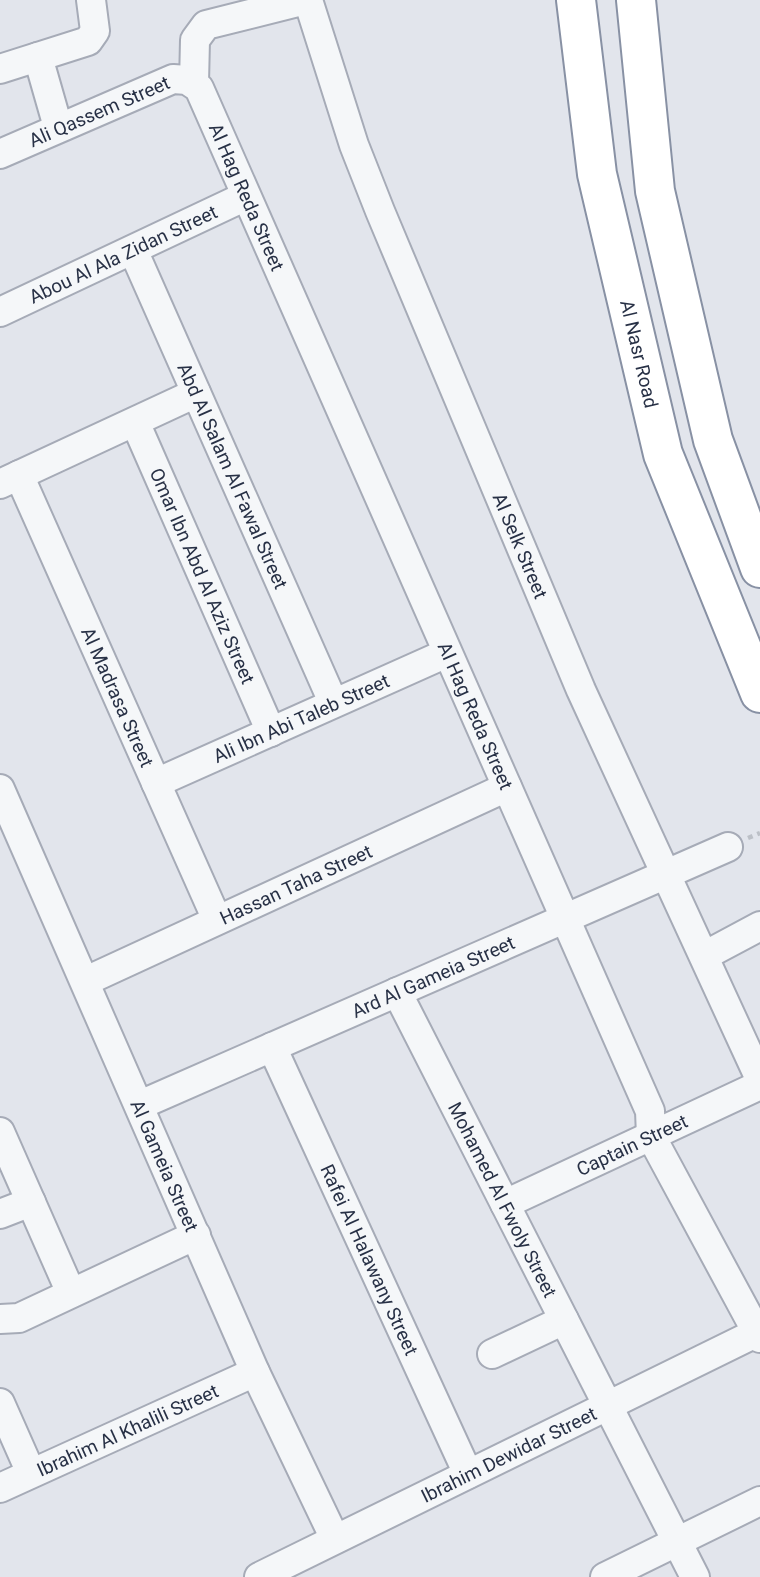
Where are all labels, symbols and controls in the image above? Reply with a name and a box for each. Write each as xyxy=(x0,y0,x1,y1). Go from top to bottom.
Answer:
street label: Ali Qassem Street xyxy=(25,70,173,152)
street label: Al Hag Reda Street xyxy=(204,120,290,274)
street label: Abou Al Ala Zidan Street xyxy=(25,200,221,308)
street label: Al Nasr Road xyxy=(616,298,663,410)
street label: Abd Al Salam Al Fawal Street xyxy=(173,359,293,592)
street label: Omar Ibn Abd Al Aziz Street xyxy=(145,464,260,687)
street label: Al Selk Street xyxy=(488,489,553,602)
street label: Al Madrasa Street xyxy=(77,623,159,771)
street label: Al Hag Reda Street xyxy=(433,638,518,793)
street label: Ali Ibn Abi Taleb Street xyxy=(210,669,393,767)
street label: Hassan Taha Street xyxy=(216,839,376,929)
street label: Ard Al Gameia Street xyxy=(348,931,518,1022)
street label: Al Gameia Street xyxy=(126,1096,204,1235)
street label: Mohamed Al Fwoly Street xyxy=(443,1098,562,1301)
street label: Captain Street xyxy=(573,1109,691,1181)
street label: Rafei Al Halawany Street xyxy=(316,1161,423,1359)
street label: Ibrahim Al Khalili Street xyxy=(33,1379,222,1481)
street label: Ibrahim Dewidar Street xyxy=(417,1402,600,1507)

